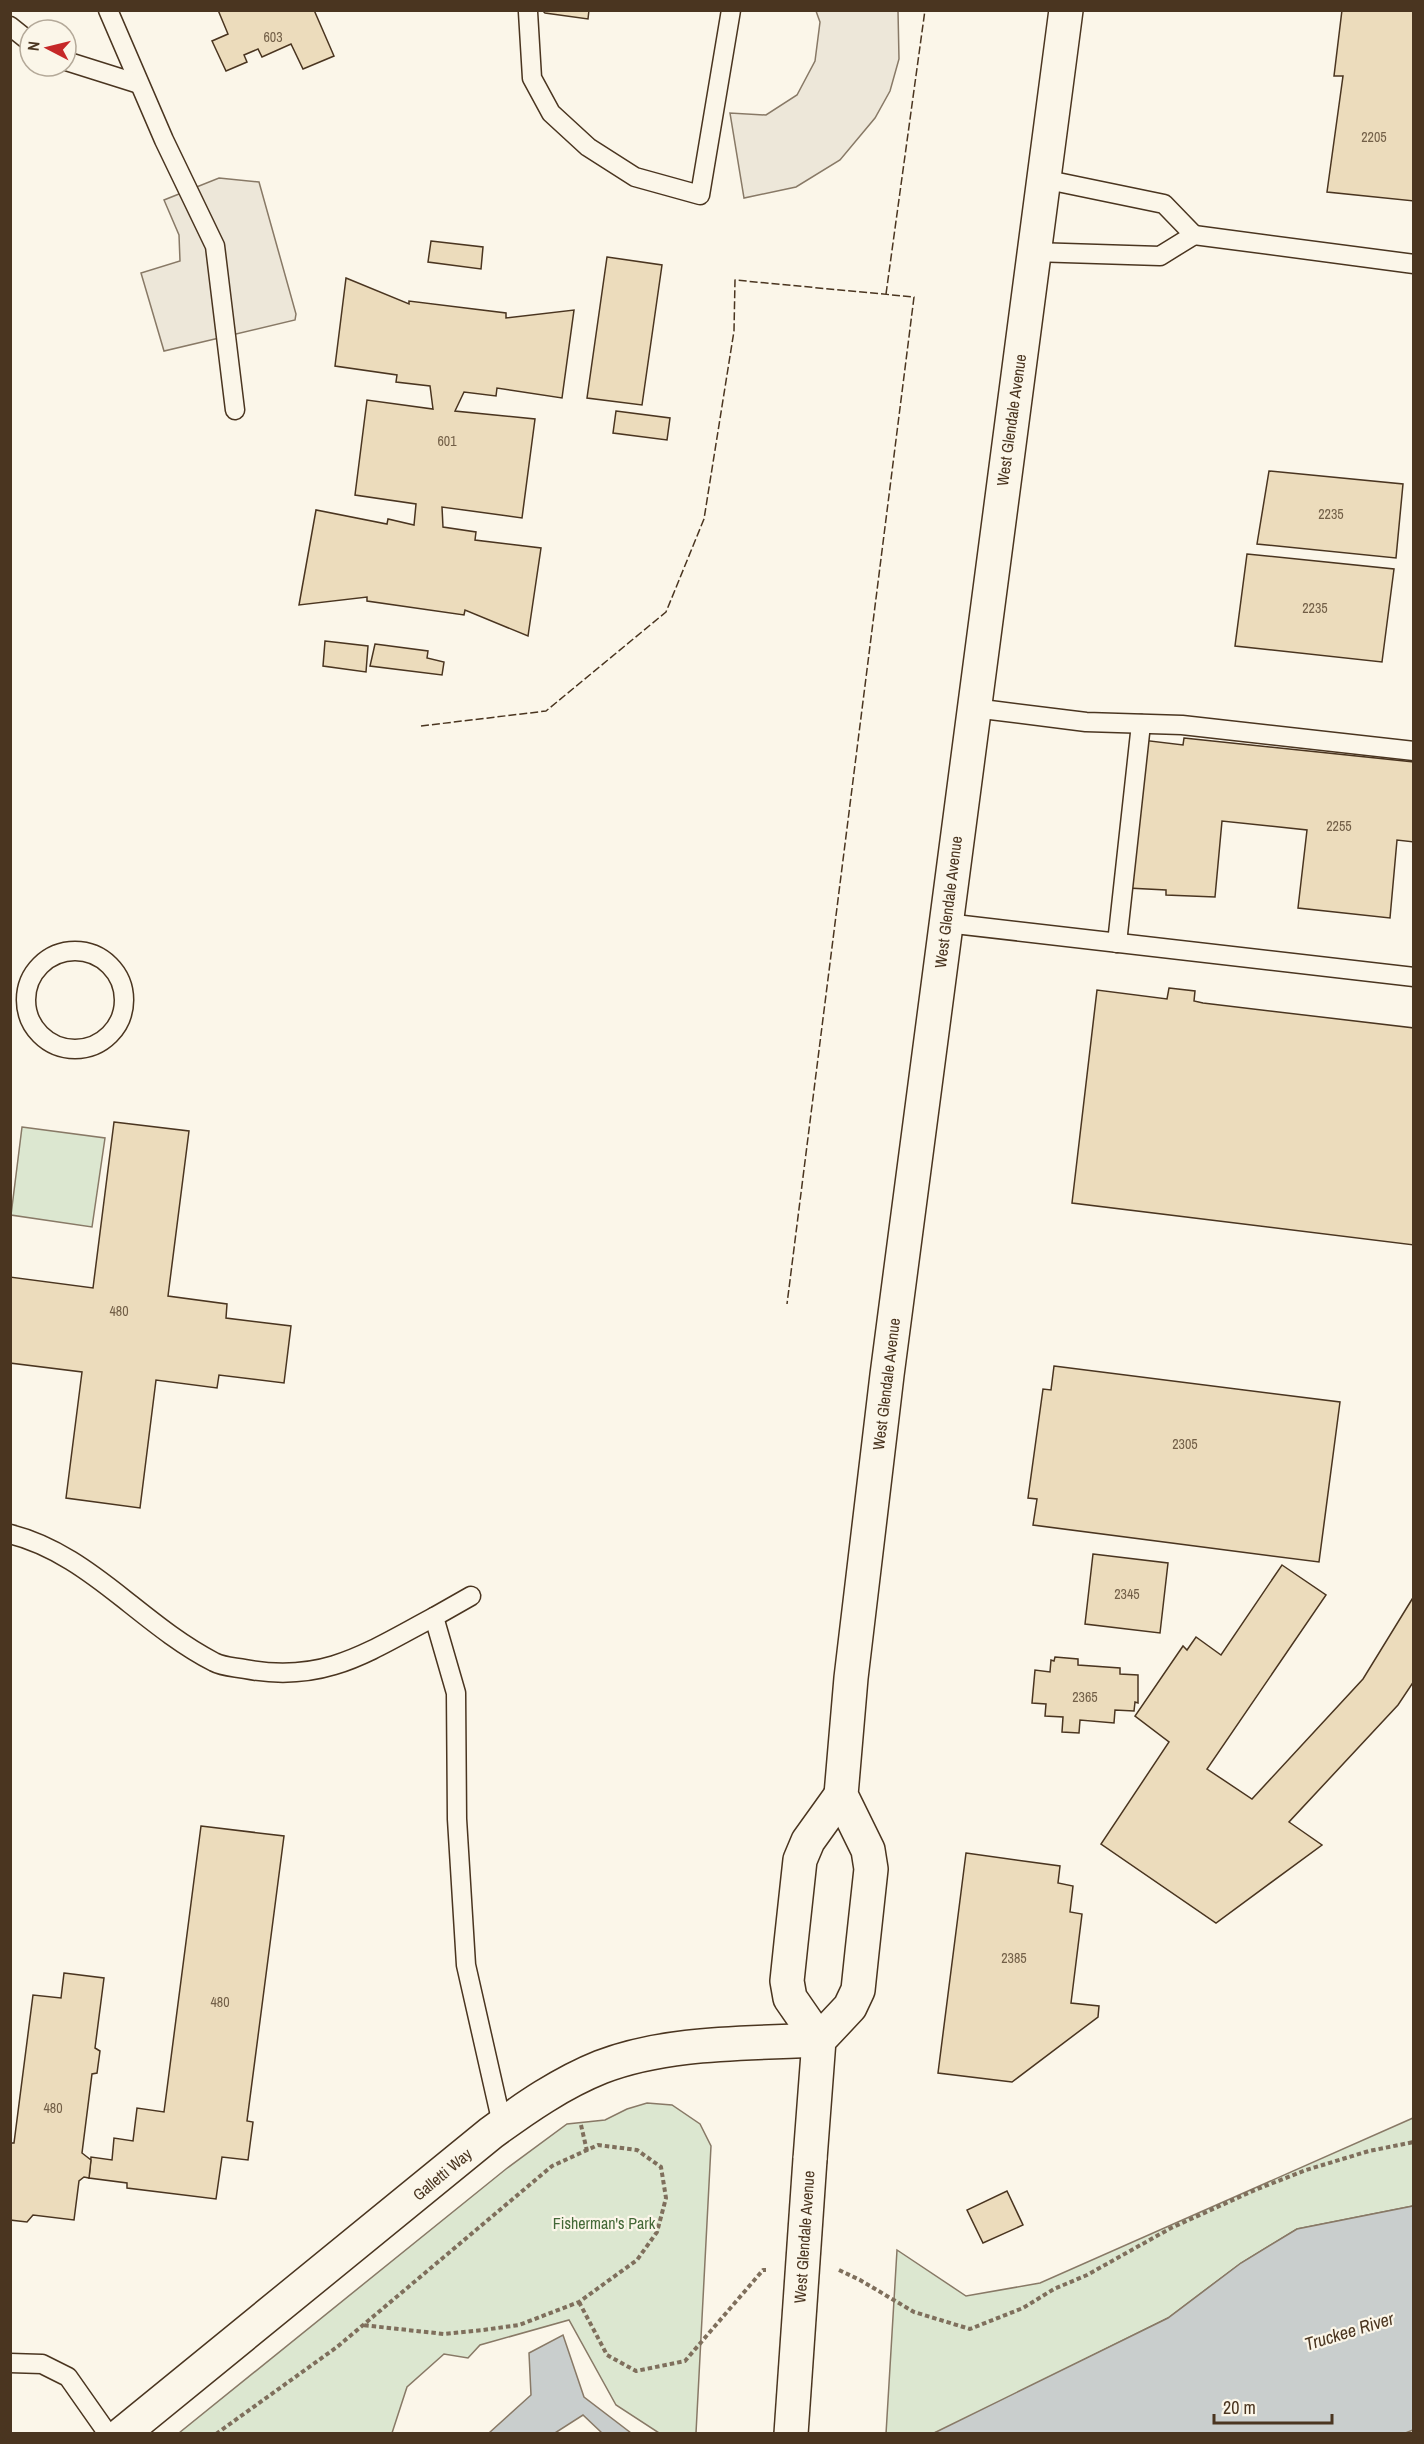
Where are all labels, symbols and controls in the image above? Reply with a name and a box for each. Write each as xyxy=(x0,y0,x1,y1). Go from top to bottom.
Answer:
north arrow xyxy=(18,18,78,78)
house number: 603 xyxy=(263,28,283,46)
text: N xyxy=(22,40,45,52)
house number: 2205 xyxy=(1361,128,1387,146)
street label: West Glendale Avenue xyxy=(991,353,1031,487)
house number: 601 xyxy=(437,432,457,450)
house number: 2235 xyxy=(1318,505,1344,523)
house number: 2235 xyxy=(1302,599,1328,617)
house number: 2255 xyxy=(1326,817,1352,835)
street label: West Glendale Avenue xyxy=(929,835,967,969)
house number: 480 xyxy=(109,1302,129,1320)
street label: West Glendale Avenue xyxy=(867,1317,905,1451)
house number: 2305 xyxy=(1172,1435,1198,1453)
house number: 2345 xyxy=(1114,1585,1140,1603)
house number: 2365 xyxy=(1072,1688,1098,1706)
house number: 2385 xyxy=(1001,1949,1027,1967)
house number: 480 xyxy=(210,1993,230,2011)
house number: 480 xyxy=(43,2099,63,2117)
street label: Galletti Way xyxy=(408,2142,477,2205)
street label: West Glendale Avenue xyxy=(788,2170,820,2304)
park label: Fisherman's Park xyxy=(553,2212,656,2234)
water label: Truckee River xyxy=(1301,2305,1398,2356)
scale bar xyxy=(1214,2387,1332,2425)
text: 20 m xyxy=(1223,2395,1256,2420)

